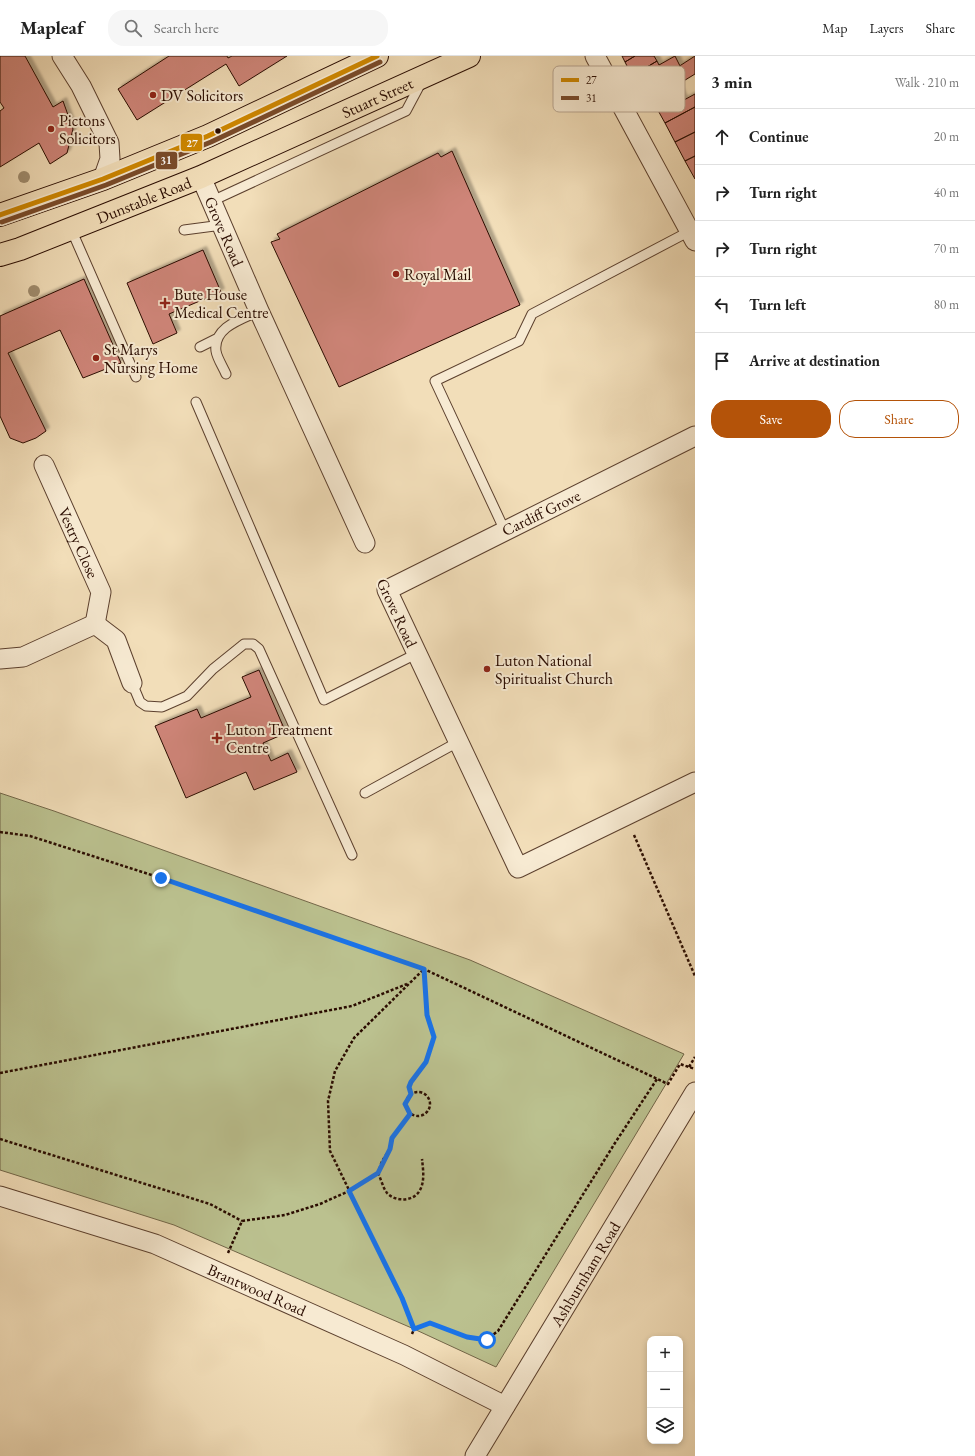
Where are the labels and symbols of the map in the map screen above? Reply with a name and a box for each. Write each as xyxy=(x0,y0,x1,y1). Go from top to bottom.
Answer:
legend xyxy=(553,66,685,112)
street label: Stuart Street xyxy=(338,72,416,123)
text: 27 xyxy=(586,73,597,87)
place label: DV Solicitors xyxy=(161,85,243,106)
marker: DV Solicitors xyxy=(148,90,158,100)
text: 31 xyxy=(586,91,597,105)
place label: Pictons Solicitors xyxy=(59,110,116,149)
marker: Pictons Solicitors xyxy=(46,124,56,134)
unlabelled marker xyxy=(213,126,223,136)
line badge: 27 xyxy=(180,133,203,152)
text: 27 xyxy=(186,136,198,150)
line badge: 31 xyxy=(155,151,178,170)
text: 31 xyxy=(160,153,172,167)
street label: Dunstable Road xyxy=(93,171,195,228)
street label: Grove Road xyxy=(200,193,249,270)
place label: Royal Mail xyxy=(404,264,472,285)
marker: Royal Mail xyxy=(391,269,401,279)
place label: Bute House Medical Centre xyxy=(174,284,269,323)
marker: Bute House Medical Centre xyxy=(159,297,171,309)
place label: St Marys Nursing Home xyxy=(104,339,198,378)
marker: St Marys Nursing Home xyxy=(91,353,101,363)
street label: Cardiff Grove xyxy=(498,485,584,541)
street label: Vestry Close xyxy=(54,504,104,581)
street label: Grove Road xyxy=(372,575,423,652)
place label: Luton National Spiritualist Church xyxy=(495,650,613,689)
marker: Luton National Spiritualist Church xyxy=(482,664,492,674)
place label: Luton Treatment Centre xyxy=(226,719,333,758)
marker: Luton Treatment Centre xyxy=(211,732,223,744)
route end xyxy=(152,869,170,887)
street label: Ashburnham Road xyxy=(545,1217,625,1331)
street label: Brantwood Road xyxy=(204,1258,311,1321)
route start xyxy=(478,1331,496,1349)

